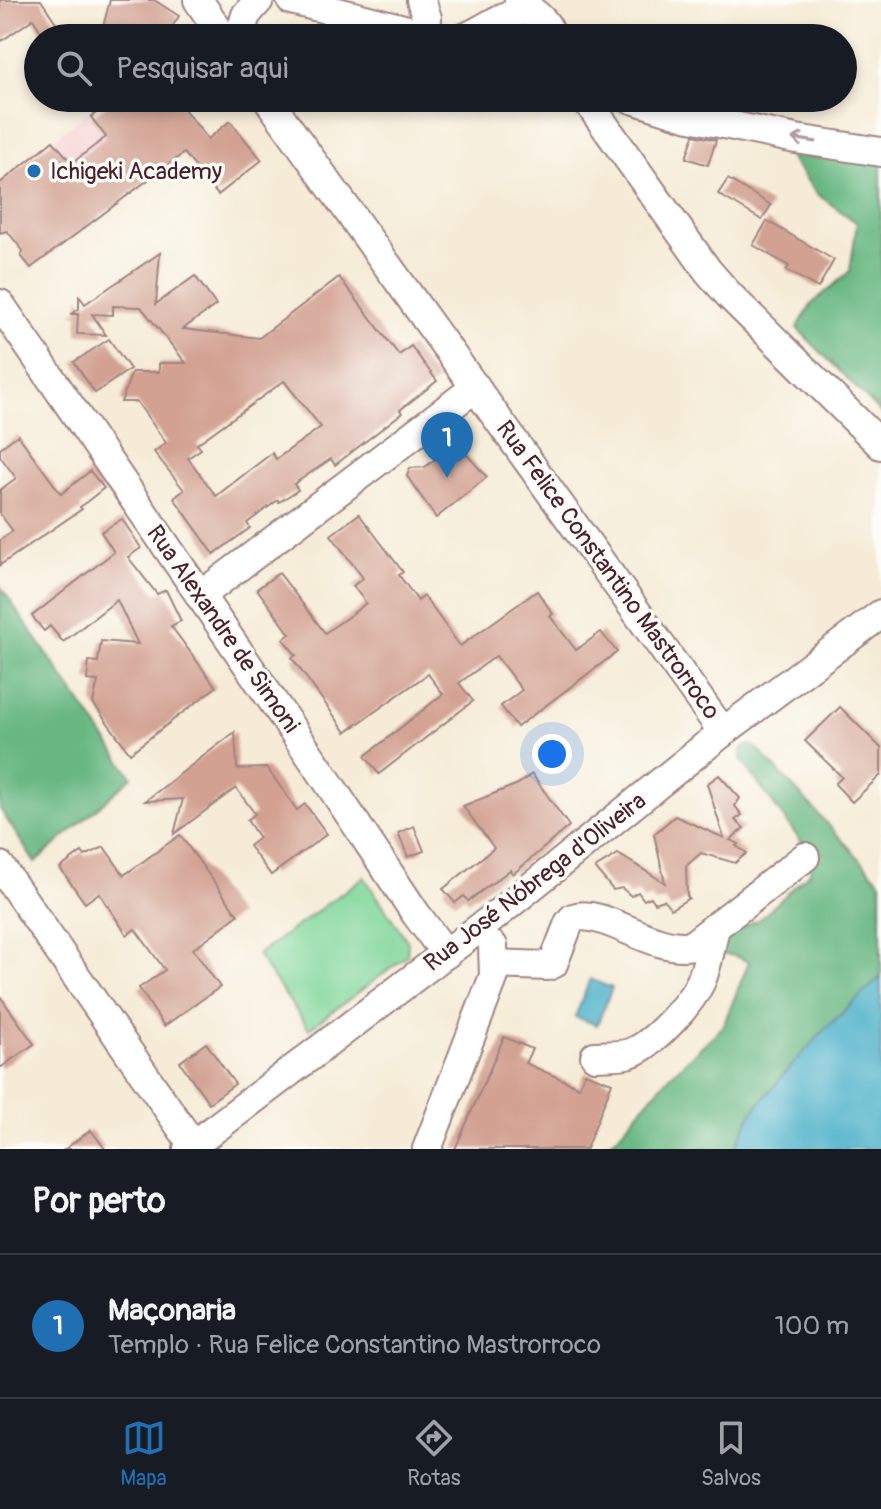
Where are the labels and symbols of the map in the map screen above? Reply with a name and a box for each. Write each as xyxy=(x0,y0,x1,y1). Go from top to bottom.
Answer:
one-way arrow xyxy=(792,132,817,147)
place label: Ichigeki Academy xyxy=(50,157,222,186)
marker: Ichigeki Academy xyxy=(25,162,43,180)
pin: 1 xyxy=(421,412,473,478)
street label: Rua Felice Constantino Mastrorroco xyxy=(490,415,726,725)
street label: Rua Alexandre de Simoni xyxy=(140,520,306,738)
your location xyxy=(532,734,572,774)
street label: Rua José Nóbrega d'Oliveira xyxy=(418,786,652,978)

